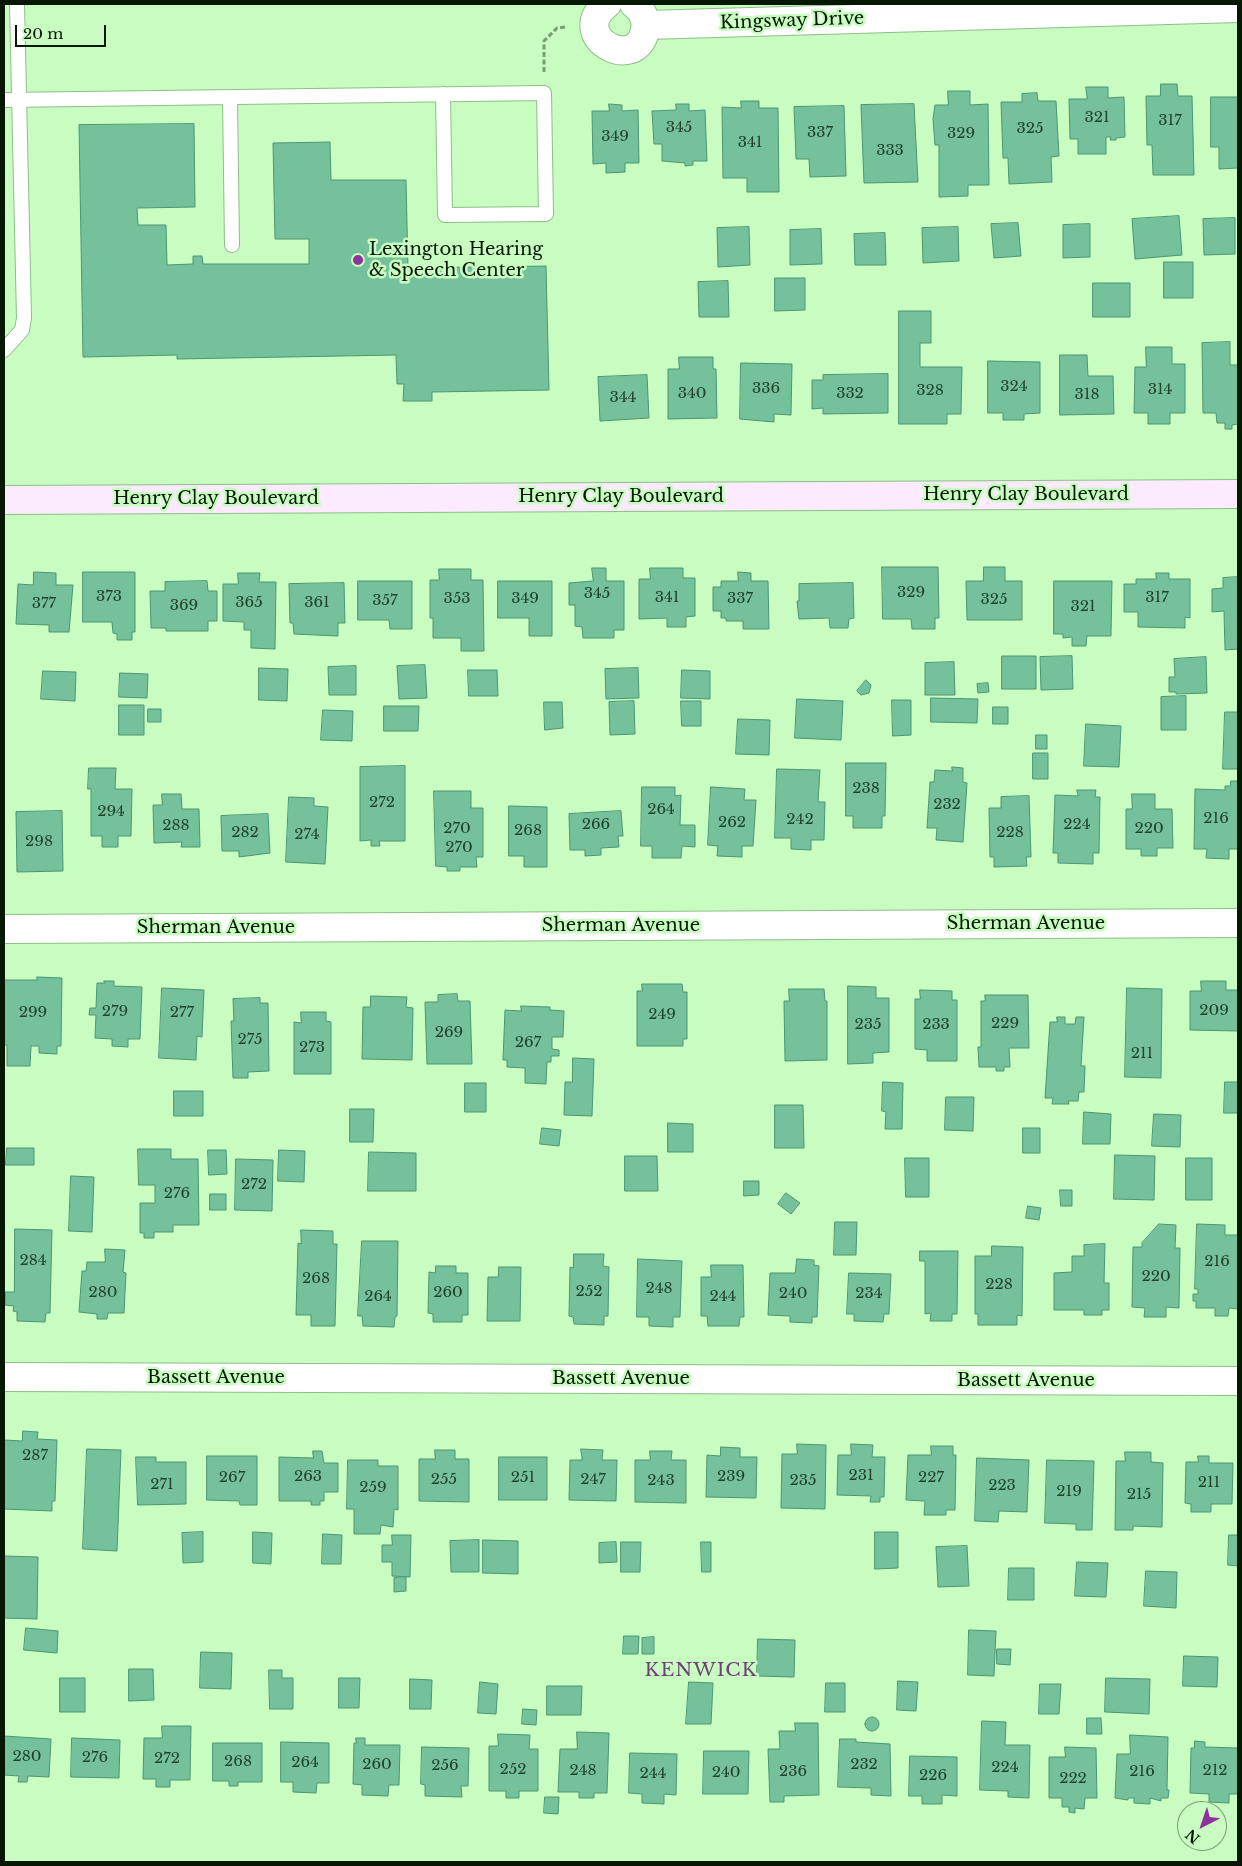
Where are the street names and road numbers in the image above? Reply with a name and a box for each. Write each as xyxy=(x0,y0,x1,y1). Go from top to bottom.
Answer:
street label: Kingsway Drive xyxy=(720,8,864,34)
street label: Henry Clay Boulevard xyxy=(923,484,1129,506)
street label: Henry Clay Boulevard xyxy=(518,486,724,508)
street label: Henry Clay Boulevard xyxy=(113,488,319,510)
street label: Sherman Avenue xyxy=(947,913,1105,935)
street label: Sherman Avenue xyxy=(542,915,700,937)
street label: Sherman Avenue xyxy=(137,917,295,939)
street label: Bassett Avenue xyxy=(147,1367,285,1389)
street label: Bassett Avenue xyxy=(552,1368,690,1390)
street label: Bassett Avenue xyxy=(957,1370,1095,1392)

